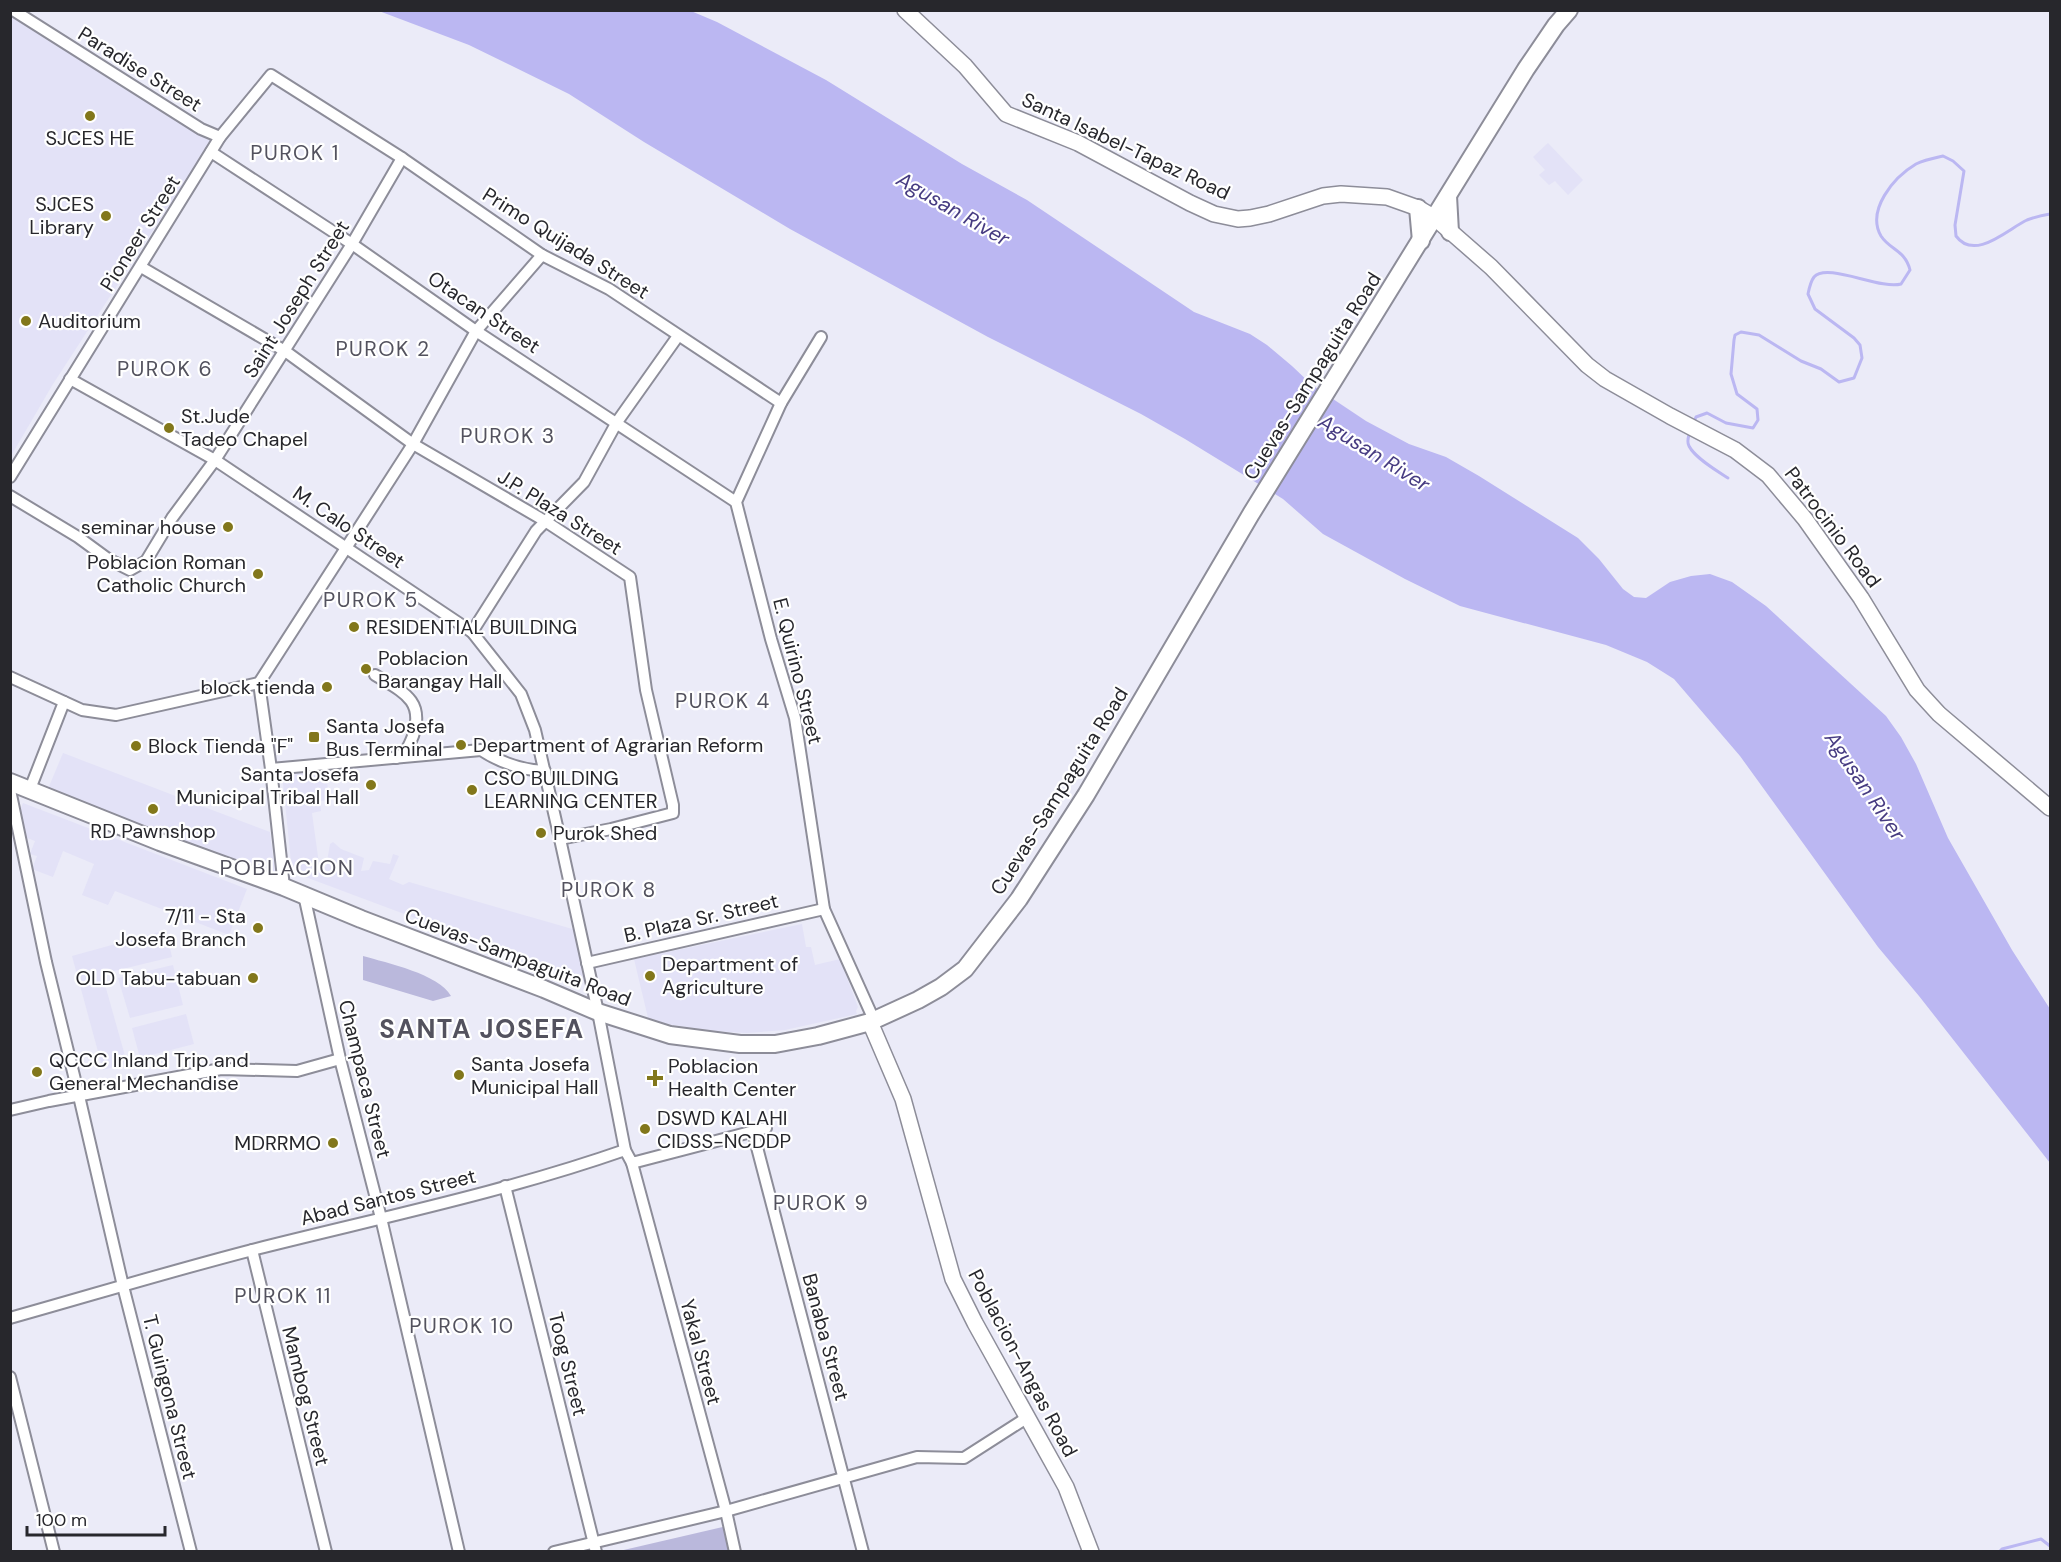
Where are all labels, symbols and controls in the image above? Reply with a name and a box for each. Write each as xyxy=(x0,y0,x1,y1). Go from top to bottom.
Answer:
street label: Paradise Street xyxy=(73,21,207,117)
street label: Santa Isabel-Tapaz Road xyxy=(1018,86,1234,206)
marker: SJCES HE xyxy=(83,109,97,123)
place label: SJCES HE xyxy=(45,125,135,151)
district label: PUROK 1 xyxy=(250,139,340,167)
water label: Agusan River xyxy=(891,165,1016,253)
street label: Pioneer Street xyxy=(94,170,186,296)
street label: Primo Quijada Street xyxy=(478,181,654,305)
place label: SJCES Library xyxy=(29,191,94,240)
marker: SJCES Library xyxy=(99,209,113,223)
street label: Saint Joseph Street xyxy=(237,215,355,383)
street label: Otacan Street xyxy=(423,265,545,359)
street label: Cuevas-Sampaguita Road xyxy=(1237,267,1387,485)
place label: Auditorium xyxy=(38,308,141,334)
marker: Auditorium xyxy=(19,314,33,328)
district label: PUROK 2 xyxy=(335,335,431,363)
district label: PUROK 6 xyxy=(117,355,213,383)
place label: St.Jude Tadeo Chapel xyxy=(181,403,308,452)
water label: Agusan River xyxy=(1312,407,1436,499)
marker: St.Jude Tadeo Chapel xyxy=(162,421,176,435)
district label: PUROK 3 xyxy=(460,422,556,450)
street label: Patrocinio Road xyxy=(1779,461,1887,593)
street label: J.P. Plaza Street xyxy=(493,463,627,561)
street label: M. Calo Street xyxy=(288,480,410,574)
place label: seminar house xyxy=(81,514,216,540)
marker: seminar house xyxy=(221,520,235,534)
place label: Poblacion Roman Catholic Church xyxy=(87,549,246,598)
marker: Poblacion Roman Catholic Church xyxy=(251,567,265,581)
district label: PUROK 5 xyxy=(323,586,419,614)
street label: E. Quirino Street xyxy=(767,595,829,747)
place label: RESIDENTIAL BUILDING xyxy=(366,614,577,640)
marker: RESIDENTIAL BUILDING xyxy=(347,620,361,634)
place label: Poblacion Barangay Hall xyxy=(378,645,502,694)
marker: Poblacion Barangay Hall xyxy=(359,662,373,676)
place label: block tienda xyxy=(200,674,315,700)
marker: block tienda xyxy=(320,680,334,694)
street label: Cuevas-Sampaguita Road xyxy=(984,682,1134,900)
district label: PUROK 4 xyxy=(675,687,771,715)
place label: Santa Josefa Bus Terminal xyxy=(326,713,445,762)
water label: Agusan River xyxy=(1818,725,1913,847)
marker: Santa Josefa Bus Terminal xyxy=(307,730,321,744)
place label: Department of Agrarian Reform xyxy=(473,732,763,758)
place label: Block Tienda "F" xyxy=(148,733,293,759)
marker: Department of Agrarian Reform xyxy=(454,738,468,752)
marker: Block Tienda "F" xyxy=(129,739,143,753)
place label: Santa Josefa Municipal Tribal Hall xyxy=(176,761,359,810)
place label: CSO BUILDING LEARNING CENTER xyxy=(484,765,658,814)
marker: Santa Josefa Municipal Tribal Hall xyxy=(364,778,378,792)
marker: CSO BUILDING LEARNING CENTER xyxy=(465,783,479,797)
marker: RD Pawnshop xyxy=(146,802,160,816)
place label: RD Pawnshop xyxy=(90,818,216,844)
place label: Purok Shed xyxy=(553,820,657,846)
marker: Purok Shed xyxy=(534,826,548,840)
district label: POBLACION xyxy=(219,853,355,882)
district label: PUROK 8 xyxy=(561,876,657,904)
street label: B. Plaza Sr. Street xyxy=(621,888,781,948)
street label: Cuevas-Sampaguita Road xyxy=(401,902,635,1012)
place label: 7/11 - Sta Josefa Branch xyxy=(115,903,246,952)
marker: 7/11 - Sta Josefa Branch xyxy=(251,921,265,935)
place label: Department of Agriculture xyxy=(662,951,798,1000)
place label: OLD Tabu-tabuan xyxy=(75,965,241,991)
marker: Department of Agriculture xyxy=(643,969,657,983)
marker: OLD Tabu-tabuan xyxy=(246,971,260,985)
street label: Champaca Street xyxy=(333,997,397,1161)
district label: SANTA JOSEFA xyxy=(379,1012,585,1046)
place label: QCCC Inland Trip and General Mechandise xyxy=(49,1047,249,1096)
place label: Santa Josefa Municipal Hall xyxy=(471,1051,598,1100)
place label: Poblacion Health Center xyxy=(668,1053,796,1102)
marker: QCCC Inland Trip and General Mechandise xyxy=(30,1065,44,1079)
marker: Santa Josefa Municipal Hall xyxy=(452,1068,466,1082)
marker: Poblacion Health Center xyxy=(646,1069,664,1087)
place label: DSWD KALAHI CIDSS-NCDDP xyxy=(657,1105,791,1154)
marker: DSWD KALAHI CIDSS-NCDDP xyxy=(638,1122,652,1136)
place label: MDRRMO xyxy=(234,1130,321,1156)
marker: MDRRMO xyxy=(326,1136,340,1150)
street label: Abad Santos Street xyxy=(298,1163,479,1231)
district label: PUROK 9 xyxy=(773,1189,869,1217)
street label: Poblacion-Angas Road xyxy=(962,1265,1084,1461)
street label: Banaba Street xyxy=(797,1271,856,1404)
district label: PUROK 11 xyxy=(234,1282,332,1310)
street label: Yakal Street xyxy=(674,1296,728,1408)
street label: Toog Street xyxy=(543,1309,593,1419)
street label: T. Guingona Street xyxy=(137,1312,203,1482)
district label: PUROK 10 xyxy=(409,1312,515,1340)
street label: Mambog Street xyxy=(276,1324,336,1469)
scale bar xyxy=(27,1499,165,1537)
text: 100 m xyxy=(36,1508,87,1532)

